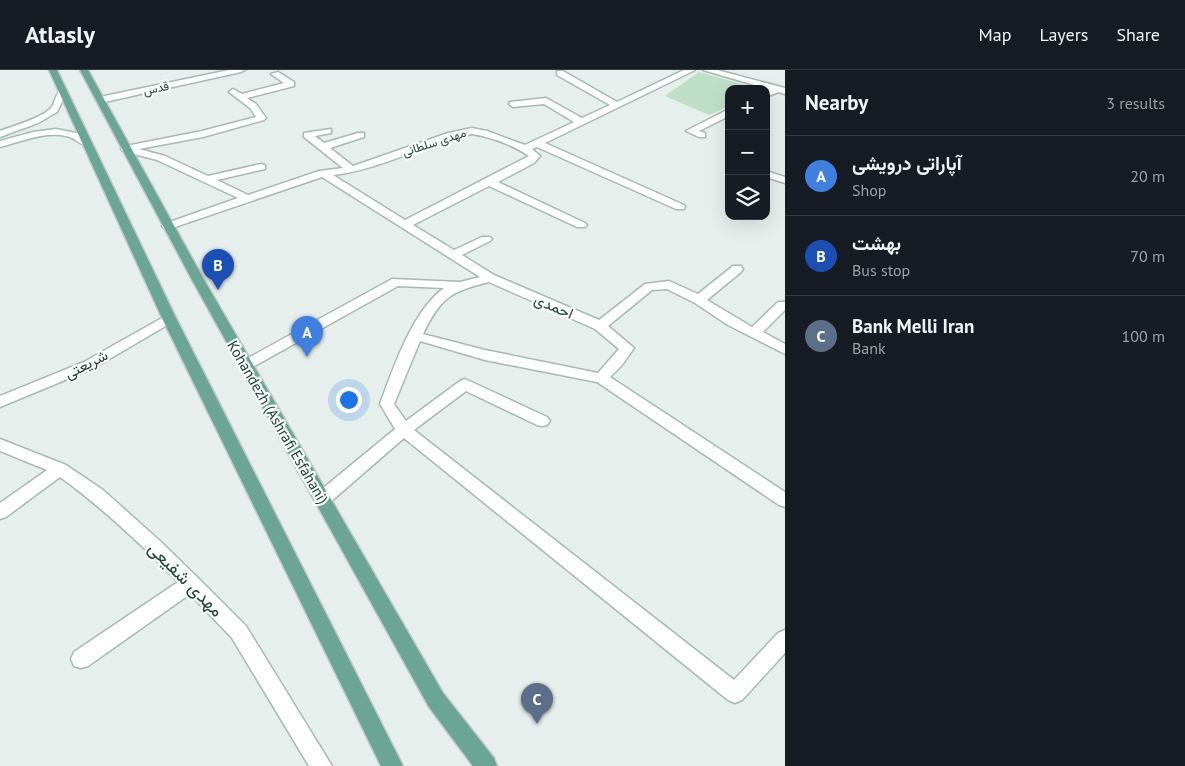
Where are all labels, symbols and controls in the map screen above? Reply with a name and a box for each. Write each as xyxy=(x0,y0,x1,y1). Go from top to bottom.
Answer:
text: Atlasly xyxy=(25,19,95,50)
text: Map xyxy=(979,23,1011,46)
text: Layers xyxy=(1039,23,1088,46)
text: Share xyxy=(1116,23,1160,46)
street label: قدس xyxy=(142,78,171,99)
map controls xyxy=(725,85,770,220)
button: + xyxy=(725,85,770,130)
text: Nearby xyxy=(805,89,868,116)
text: 3 results xyxy=(1106,93,1165,113)
street label: مهدی سلطانی xyxy=(400,125,468,160)
button: − xyxy=(725,130,770,175)
text: آپاراتی درویشی xyxy=(852,151,962,175)
text: A xyxy=(816,166,826,186)
text: 20 m xyxy=(1130,166,1165,186)
button: layers xyxy=(725,175,770,220)
text: Shop xyxy=(852,180,886,200)
text: بهشت xyxy=(852,231,901,255)
text: B xyxy=(816,246,826,266)
text: 70 m xyxy=(1130,246,1165,266)
pin: B xyxy=(202,249,234,290)
text: Bus stop xyxy=(852,260,910,280)
street label: احمدی xyxy=(531,289,576,324)
text: Bank Melli Iran xyxy=(852,314,974,338)
pin: A xyxy=(291,316,323,357)
text: C xyxy=(817,326,825,346)
text: 100 m xyxy=(1122,326,1165,346)
street label: Kohandezh (Ashrafi Esfahani) xyxy=(223,337,333,507)
text: Bank xyxy=(852,338,886,358)
street label: شریعتی xyxy=(61,345,111,384)
your location xyxy=(336,387,362,413)
street label: مهدی شفیعی xyxy=(143,536,229,622)
pin: C xyxy=(521,683,553,724)

